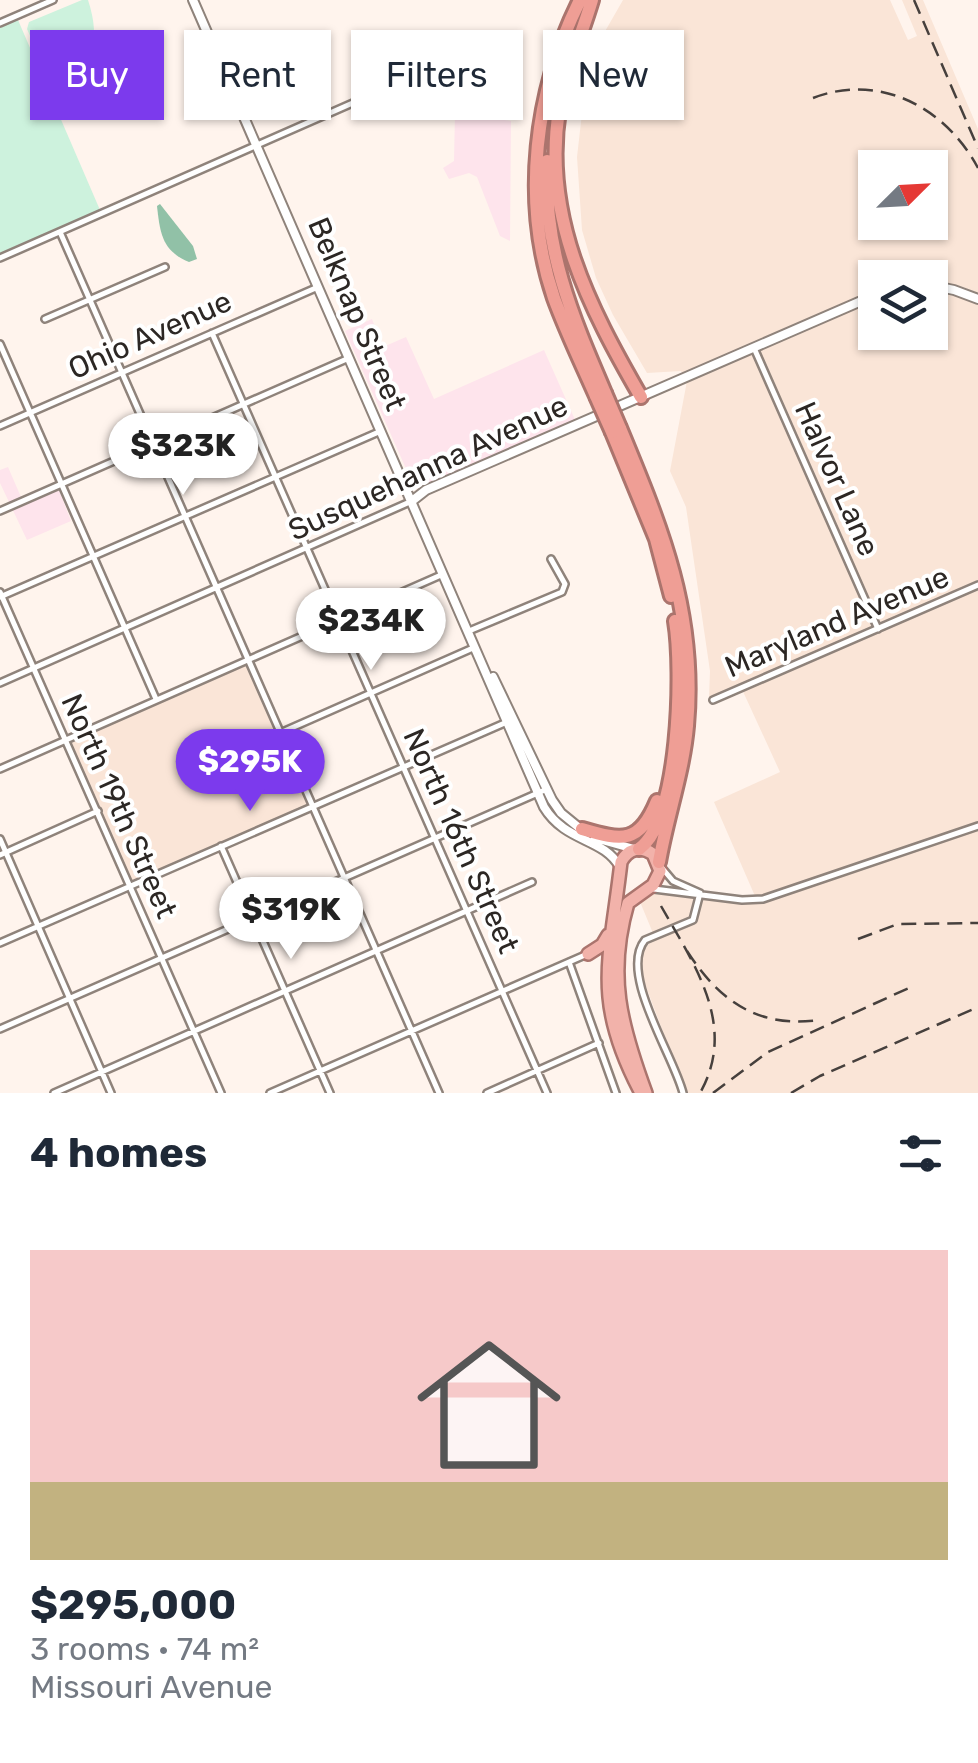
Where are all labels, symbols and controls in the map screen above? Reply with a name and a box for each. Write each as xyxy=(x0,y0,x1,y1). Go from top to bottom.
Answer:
chip: Buy xyxy=(30,30,164,120)
chip: Rent xyxy=(184,30,331,120)
chip: Filters xyxy=(351,30,523,120)
chip: New xyxy=(543,30,684,120)
north arrow xyxy=(858,150,948,240)
map controls xyxy=(858,150,948,350)
street label: Belknap Street xyxy=(300,212,414,416)
button: layers xyxy=(858,260,948,350)
street label: Ohio Avenue xyxy=(63,283,237,387)
street label: Susquehanna Avenue xyxy=(283,387,573,549)
street label: Halvor Lane xyxy=(787,396,887,562)
pin: $323K xyxy=(113,413,253,498)
text: $323K xyxy=(130,426,236,464)
street label: Maryland Avenue xyxy=(720,559,954,685)
pin: $234K xyxy=(301,588,441,673)
text: $234K xyxy=(318,601,424,639)
street label: North 19th Street xyxy=(53,688,185,924)
street label: North 16th Street xyxy=(395,723,527,959)
pin: $295K xyxy=(180,729,320,814)
text: $295K xyxy=(198,742,302,780)
pin: $319K xyxy=(221,877,361,962)
text: $319K xyxy=(241,890,341,928)
icon: filters xyxy=(893,1126,948,1181)
text: 4 homes xyxy=(30,1128,207,1178)
icon: home xyxy=(399,1315,579,1495)
text: $295,000 xyxy=(30,1580,236,1630)
text: 3 rooms · 74 m² xyxy=(30,1630,259,1668)
text: Missouri Avenue xyxy=(30,1668,272,1706)

